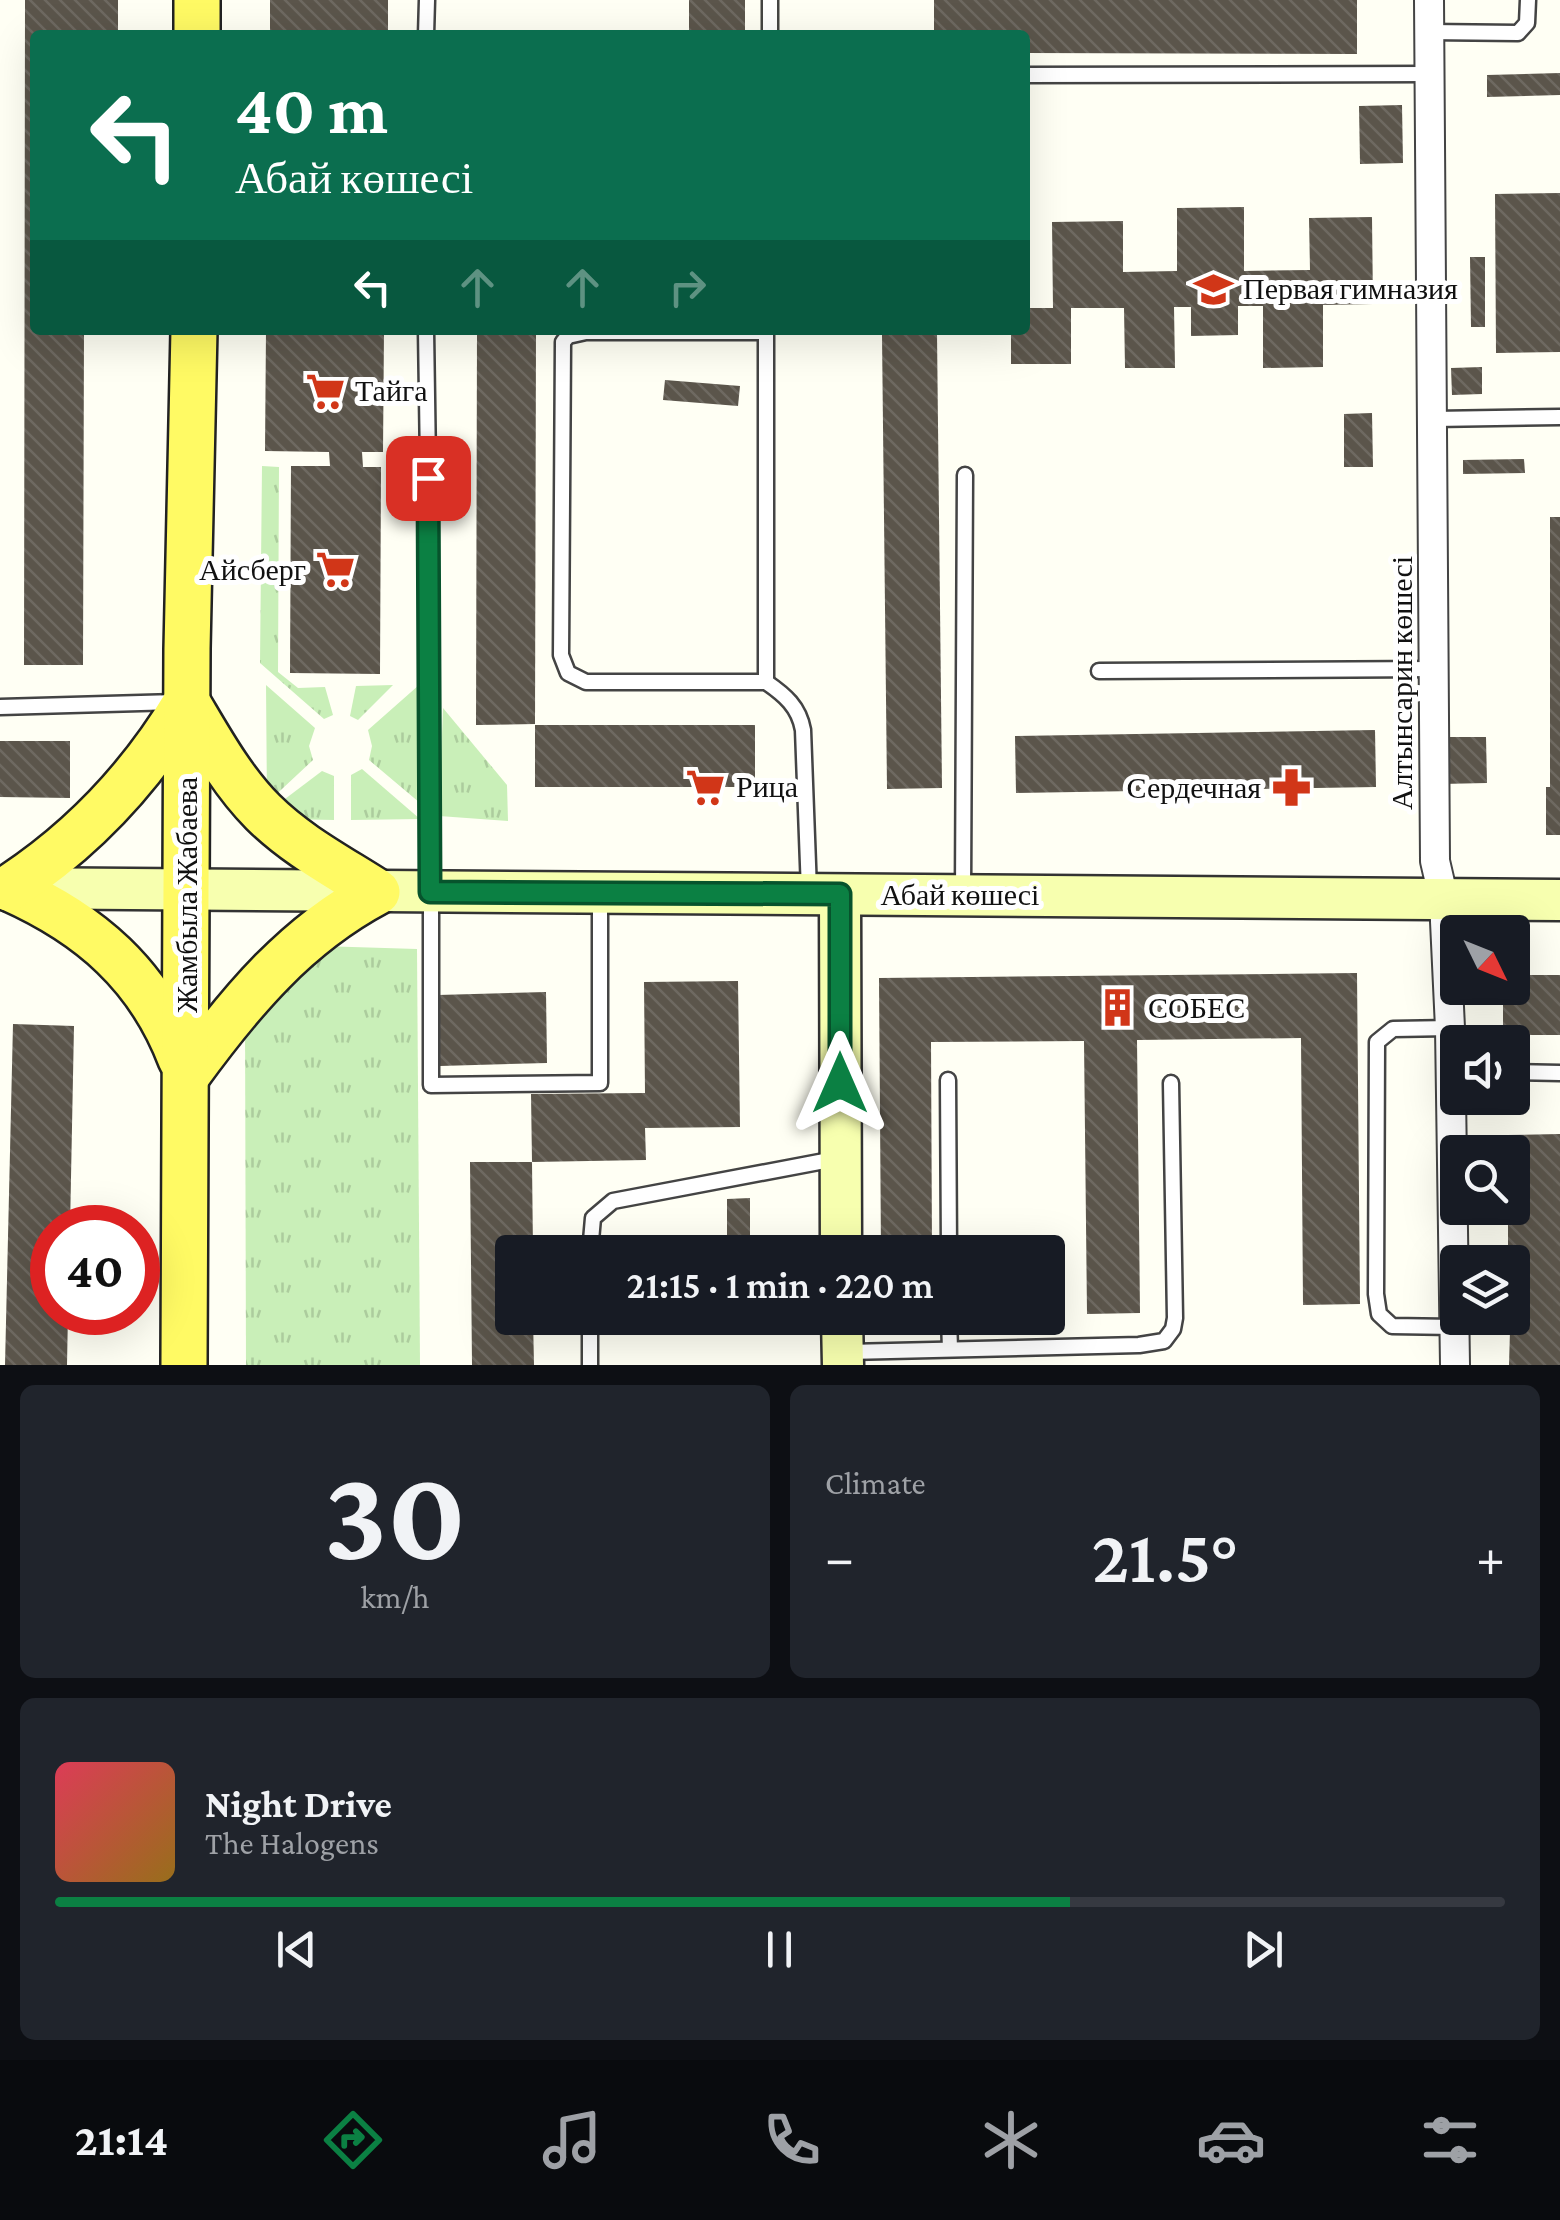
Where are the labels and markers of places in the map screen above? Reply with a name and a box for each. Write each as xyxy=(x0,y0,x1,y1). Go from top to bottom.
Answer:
school or university icon: Первая гимназия xyxy=(1192,268,1234,310)
place label: Первая гимназия xyxy=(1243,272,1458,305)
supermarket icon: Тайга xyxy=(304,370,346,412)
place label: Тайга xyxy=(355,374,428,407)
pin xyxy=(386,436,471,521)
supermarket icon: Айсберг xyxy=(315,549,357,591)
place label: Айсберг xyxy=(199,553,306,586)
supermarket icon: Рица xyxy=(685,766,727,808)
pharmacy icon: Сердечная xyxy=(1270,767,1312,809)
place label: Рица xyxy=(736,770,798,803)
place label: Сердечная xyxy=(1127,771,1261,804)
building icon: СОБЕС xyxy=(1097,987,1139,1029)
place label: СОБЕС xyxy=(1148,991,1245,1024)

